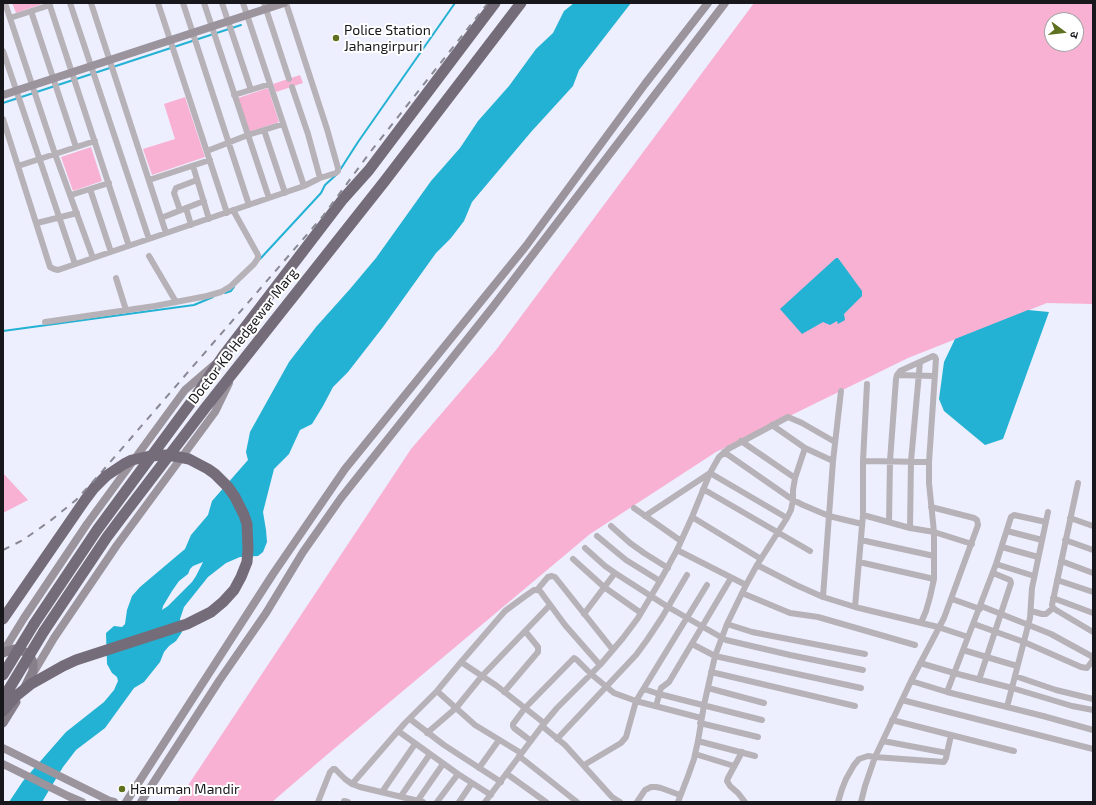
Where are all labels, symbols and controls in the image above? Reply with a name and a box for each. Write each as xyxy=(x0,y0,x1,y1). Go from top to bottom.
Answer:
north arrow xyxy=(1044,12,1084,52)
place label: Police Station Jahangirpuri xyxy=(344,22,431,54)
text: उ xyxy=(1068,30,1082,40)
marker: Police Station Jahangirpuri xyxy=(331,33,341,43)
street label: Doctor KB Hedgewar Marg xyxy=(185,265,301,407)
place label: Hanuman Mandir xyxy=(130,781,240,797)
marker: Hanuman Mandir xyxy=(117,784,127,794)

